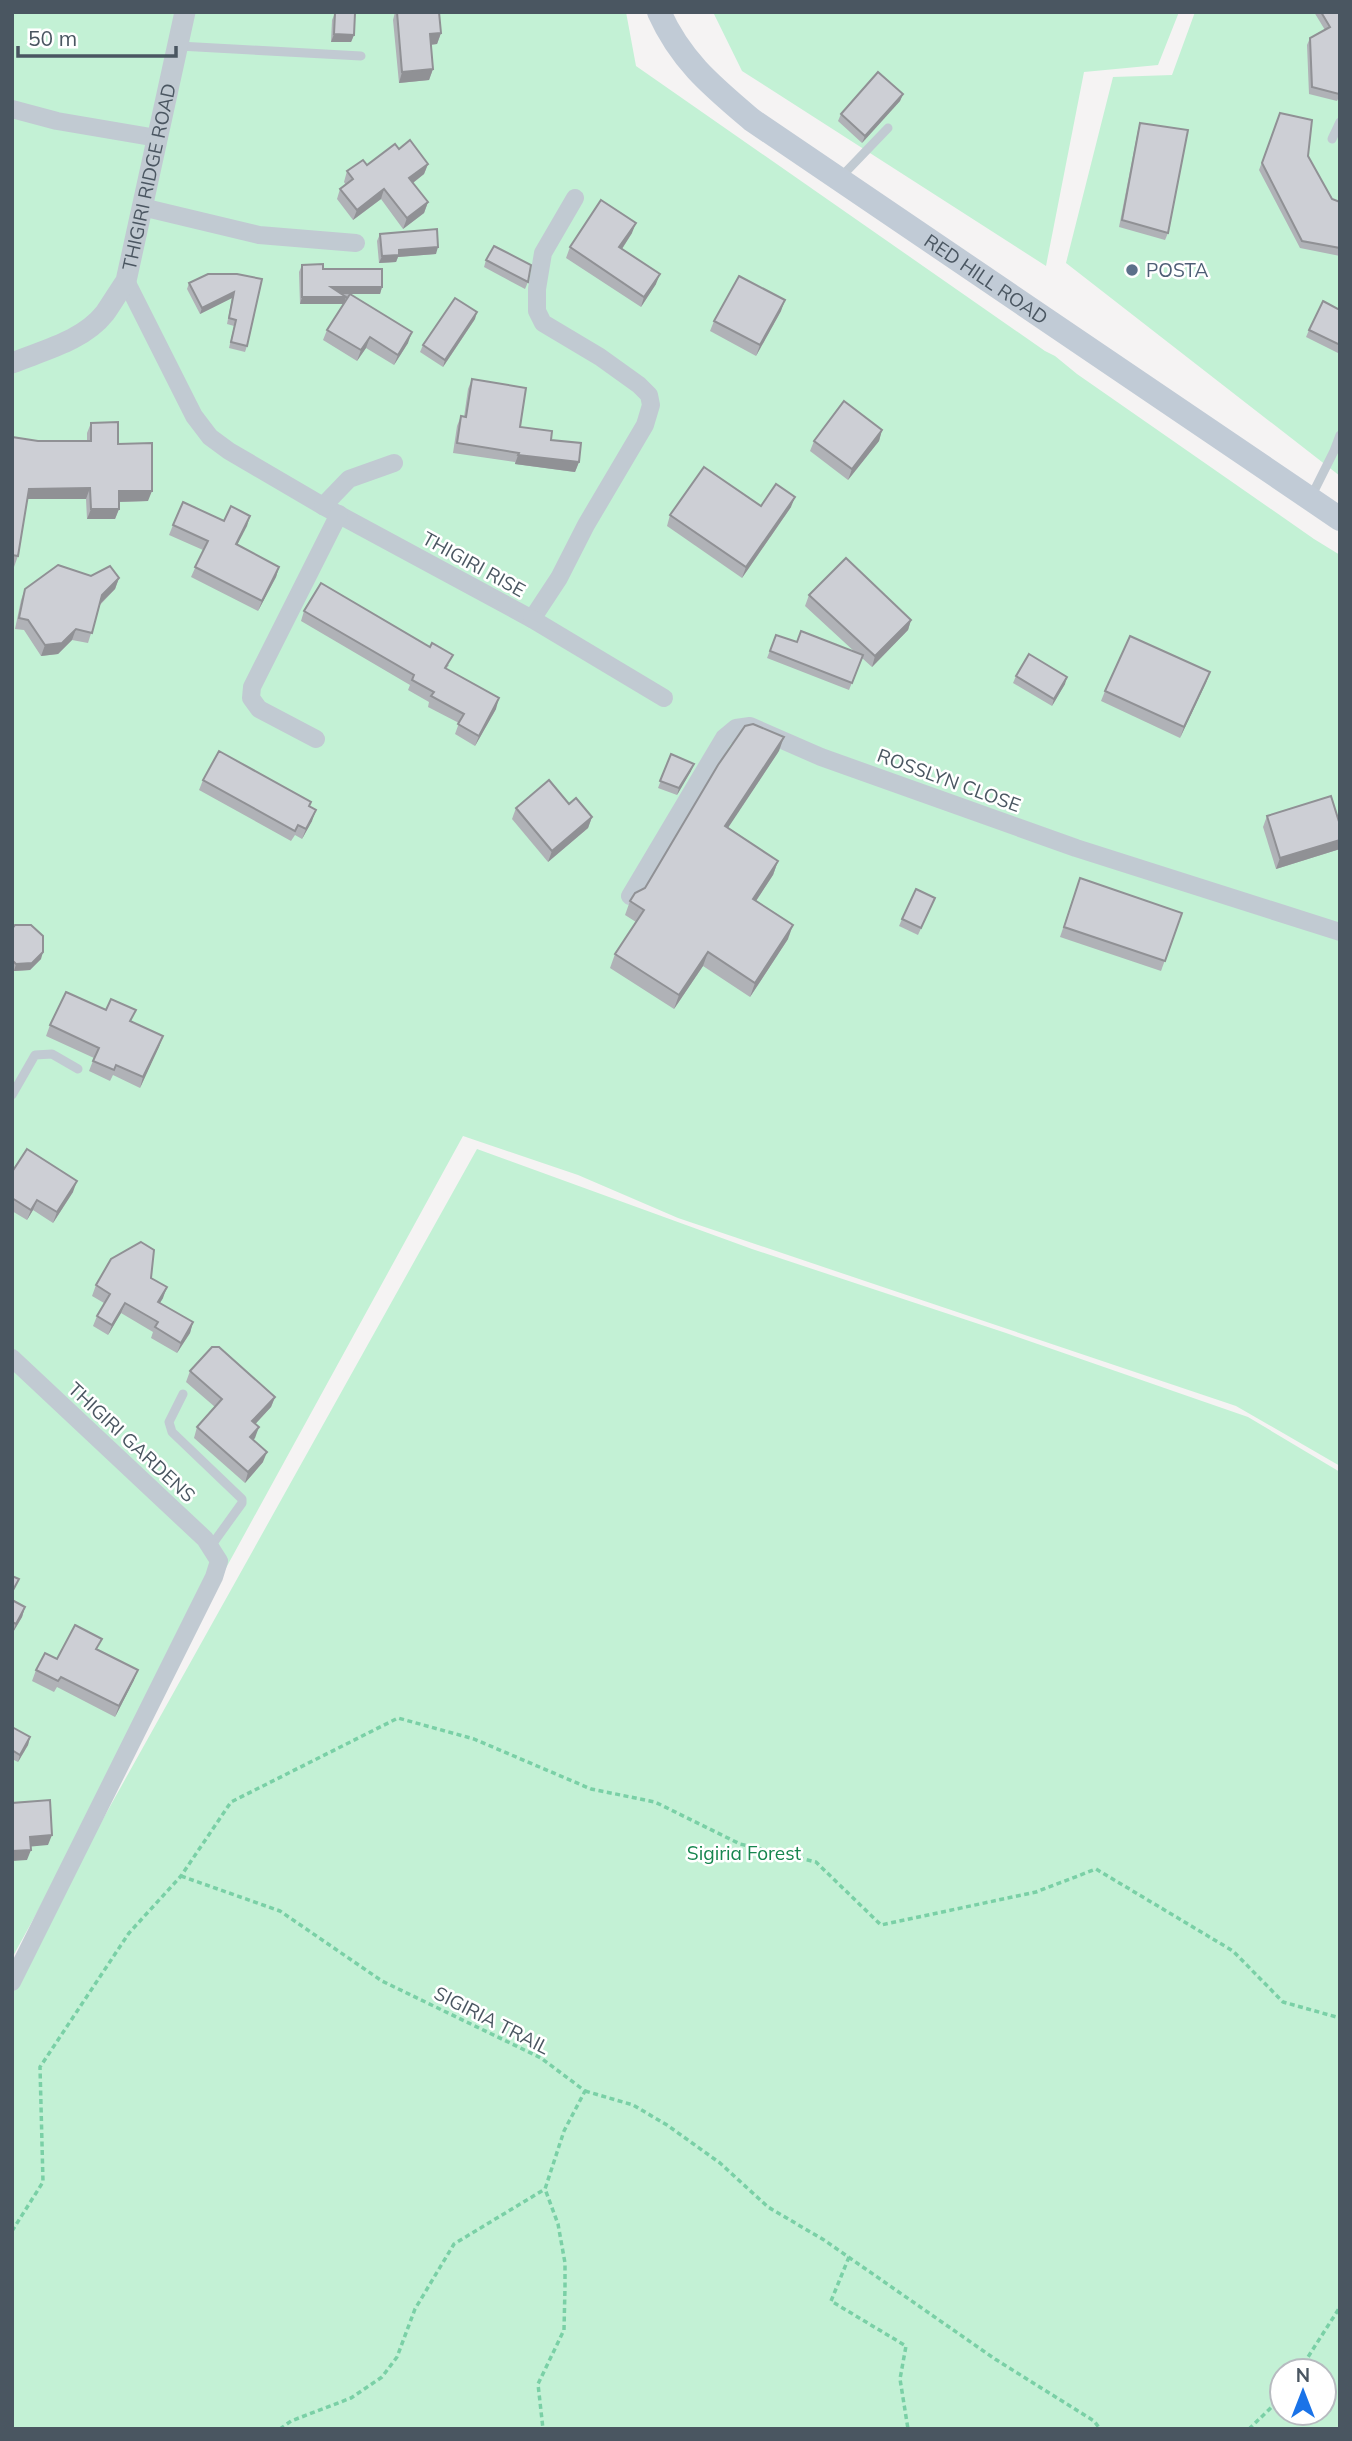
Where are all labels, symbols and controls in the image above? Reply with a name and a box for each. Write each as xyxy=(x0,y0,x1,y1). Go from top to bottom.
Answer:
scale bar xyxy=(18,14,175,58)
text: 50 m xyxy=(28,25,77,51)
street label: THIGIRI RIDGE ROAD xyxy=(117,81,181,272)
street label: RED HILL ROAD xyxy=(920,228,1053,329)
place label: POSTA xyxy=(1146,258,1208,282)
marker: POSTA xyxy=(1124,262,1140,278)
street label: THIGIRI RISE xyxy=(418,526,530,602)
street label: ROSSLYN CLOSE xyxy=(874,743,1024,817)
street label: THIGIRI GARDENS xyxy=(63,1377,201,1507)
park label: Sigiria Forest xyxy=(687,1841,802,1865)
street label: SIGIRIA TRAIL xyxy=(430,1981,554,2060)
north arrow xyxy=(1268,2357,1338,2427)
text: N xyxy=(1296,2363,1310,2387)

